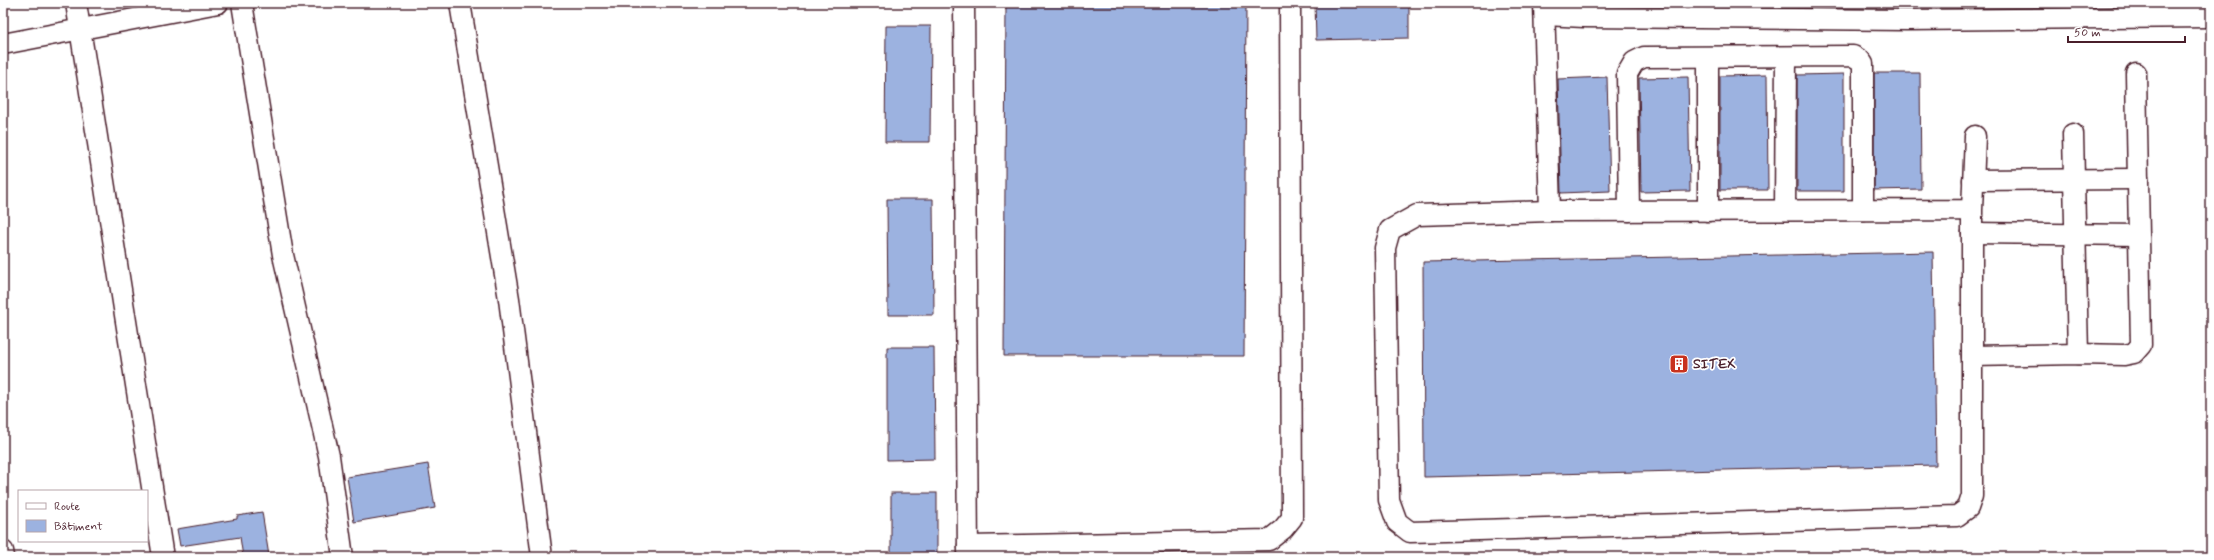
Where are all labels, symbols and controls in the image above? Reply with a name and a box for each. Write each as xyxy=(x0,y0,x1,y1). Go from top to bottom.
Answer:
scale bar xyxy=(2068,18,2185,44)
text: 50 m xyxy=(2074,25,2101,41)
building icon: SITEX xyxy=(1668,353,1690,375)
place label: SITEX xyxy=(1693,355,1736,373)
legend xyxy=(18,490,148,542)
text: Route xyxy=(54,499,80,515)
text: Bâtiment xyxy=(54,519,103,535)

